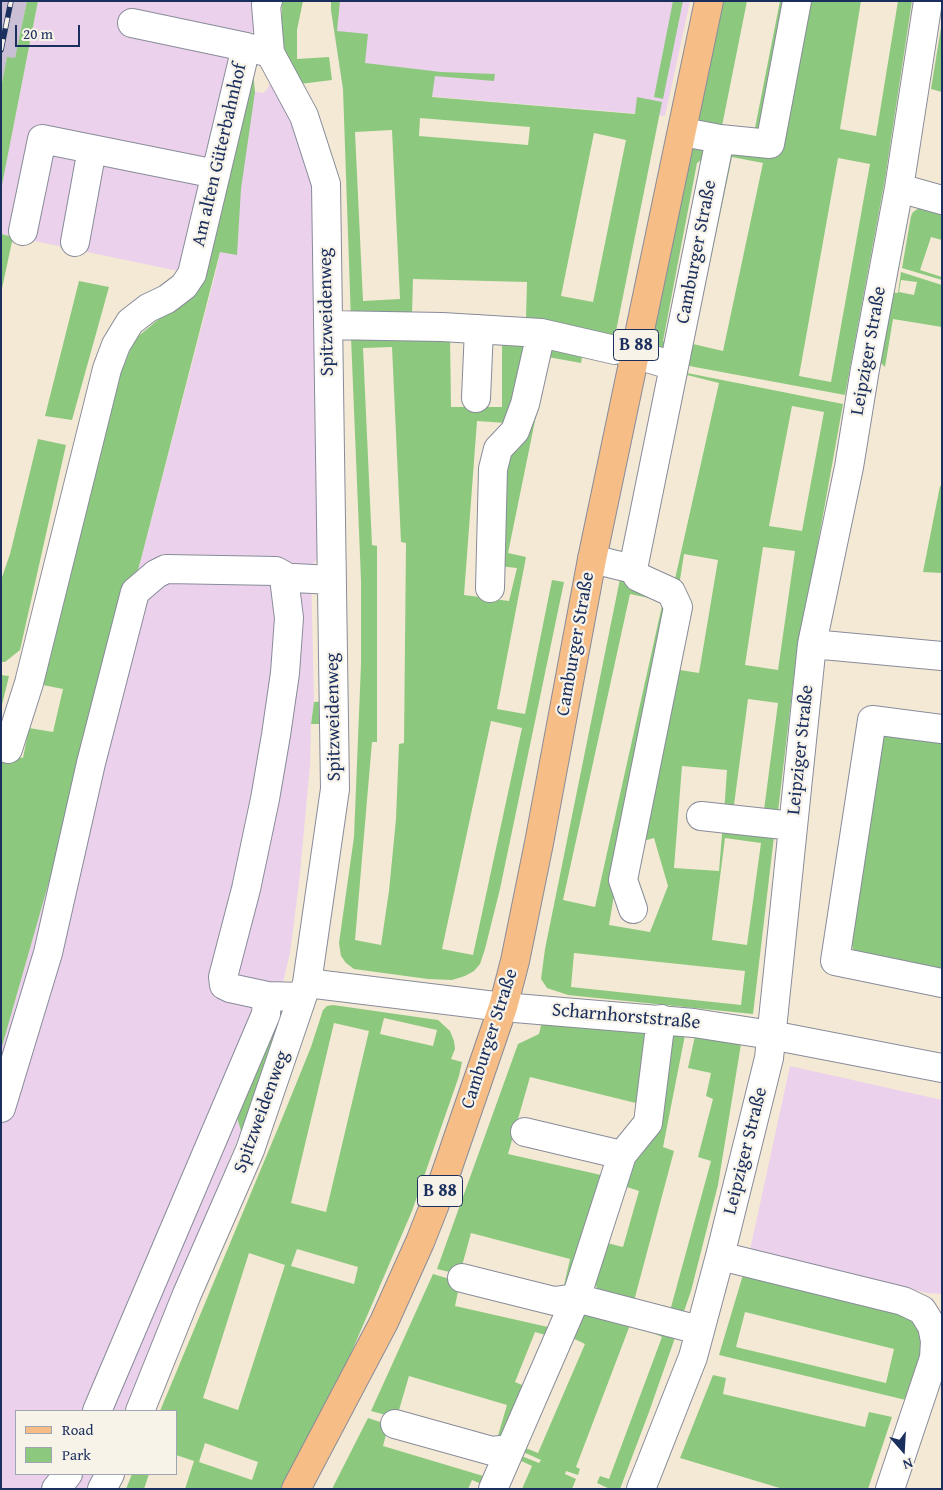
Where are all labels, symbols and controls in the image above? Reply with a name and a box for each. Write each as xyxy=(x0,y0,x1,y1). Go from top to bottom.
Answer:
scale bar xyxy=(18,15,82,47)
text: 20 m xyxy=(23,23,53,44)
street label: Am alten Güterbahnhof xyxy=(188,61,252,249)
street label: Camburger Straße xyxy=(672,178,722,326)
street label: Spitzweidenweg xyxy=(314,248,340,376)
street label: Leipziger Straße xyxy=(846,285,892,417)
road number: B 88 xyxy=(614,330,658,360)
street label: Camburger Straße xyxy=(552,570,600,718)
street label: Spitzweidenweg xyxy=(321,653,347,781)
street label: Leipziger Straße xyxy=(783,684,819,816)
street label: Camburger Straße xyxy=(457,966,523,1112)
street label: Scharnhorststraße xyxy=(551,999,701,1035)
street label: Spitzweidenweg xyxy=(229,1048,295,1176)
street label: Leipziger Straße xyxy=(719,1085,773,1217)
road number: B 88 xyxy=(418,1176,462,1206)
legend xyxy=(15,1410,178,1475)
text: Road xyxy=(62,1419,93,1440)
north arrow xyxy=(878,1425,928,1475)
text: Park xyxy=(62,1444,91,1465)
text: N xyxy=(900,1453,916,1475)

